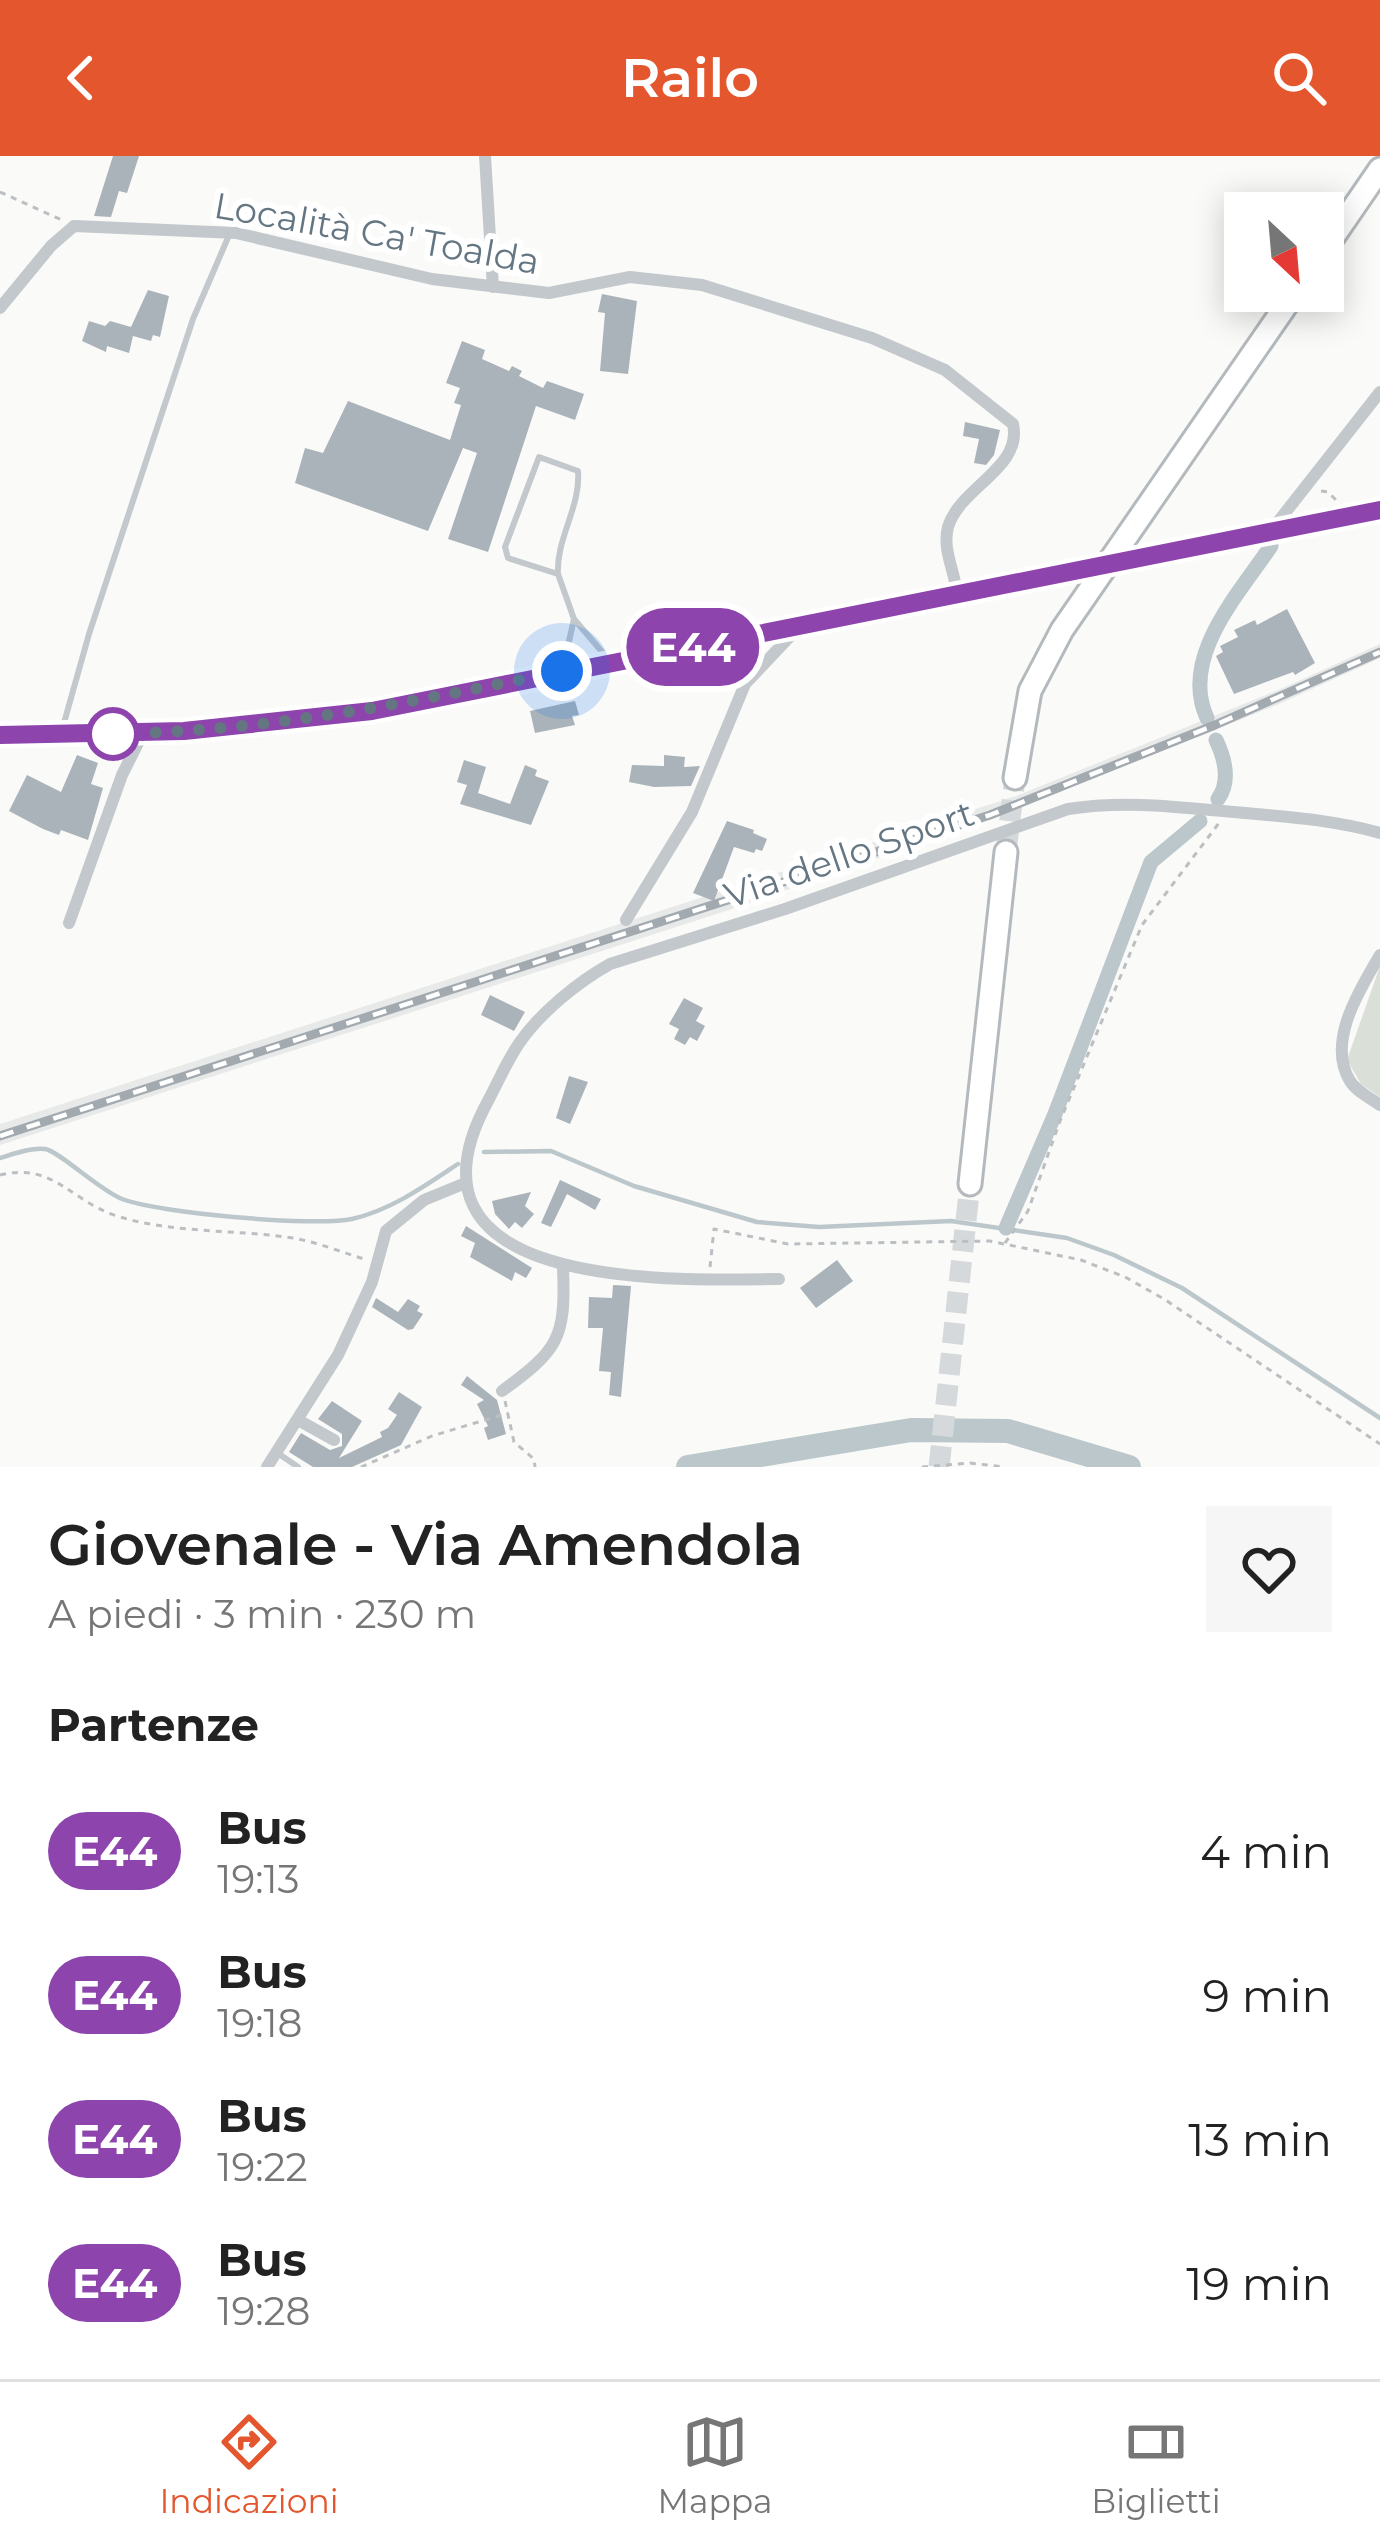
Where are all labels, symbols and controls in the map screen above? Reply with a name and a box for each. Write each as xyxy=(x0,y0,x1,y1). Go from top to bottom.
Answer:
icon: back xyxy=(48,45,114,111)
text: Railo xyxy=(621,45,759,111)
icon: search xyxy=(1266,45,1332,111)
street label: Località Ca' Toalda xyxy=(211,183,543,283)
north arrow xyxy=(1224,192,1344,312)
map controls xyxy=(1224,192,1344,312)
line badge: E44 xyxy=(624,608,762,686)
text: E44 xyxy=(650,621,736,673)
your location xyxy=(532,641,592,701)
unlabelled marker xyxy=(88,709,138,759)
street label: Via dello Sport xyxy=(718,791,980,917)
button: heart xyxy=(1206,1506,1332,1632)
text: Giovenale - Via Amendola xyxy=(48,1510,803,1579)
text: A piedi · 3 min · 230 m xyxy=(48,1590,476,1638)
text: Partenze xyxy=(48,1697,259,1752)
text: Bus xyxy=(217,1800,307,1855)
text: 4 min xyxy=(1200,1824,1332,1879)
text: E44 xyxy=(72,1825,157,1877)
text: 19:13 xyxy=(217,1855,300,1903)
text: Bus xyxy=(217,1944,307,1999)
text: 9 min xyxy=(1203,1968,1332,2023)
text: E44 xyxy=(72,1969,157,2021)
text: 19:18 xyxy=(217,1999,302,2047)
text: Bus xyxy=(217,2088,307,2143)
text: 13 min xyxy=(1188,2112,1332,2167)
text: E44 xyxy=(72,2113,157,2165)
text: 19:22 xyxy=(217,2143,308,2191)
text: Bus xyxy=(217,2232,307,2287)
text: 19 min xyxy=(1186,2256,1332,2311)
text: E44 xyxy=(72,2257,157,2309)
text: 19:28 xyxy=(217,2287,311,2335)
tab: Indicazioni xyxy=(159,2409,339,2521)
tab: Mappa xyxy=(657,2409,773,2521)
tab: Biglietti xyxy=(1091,2409,1221,2521)

